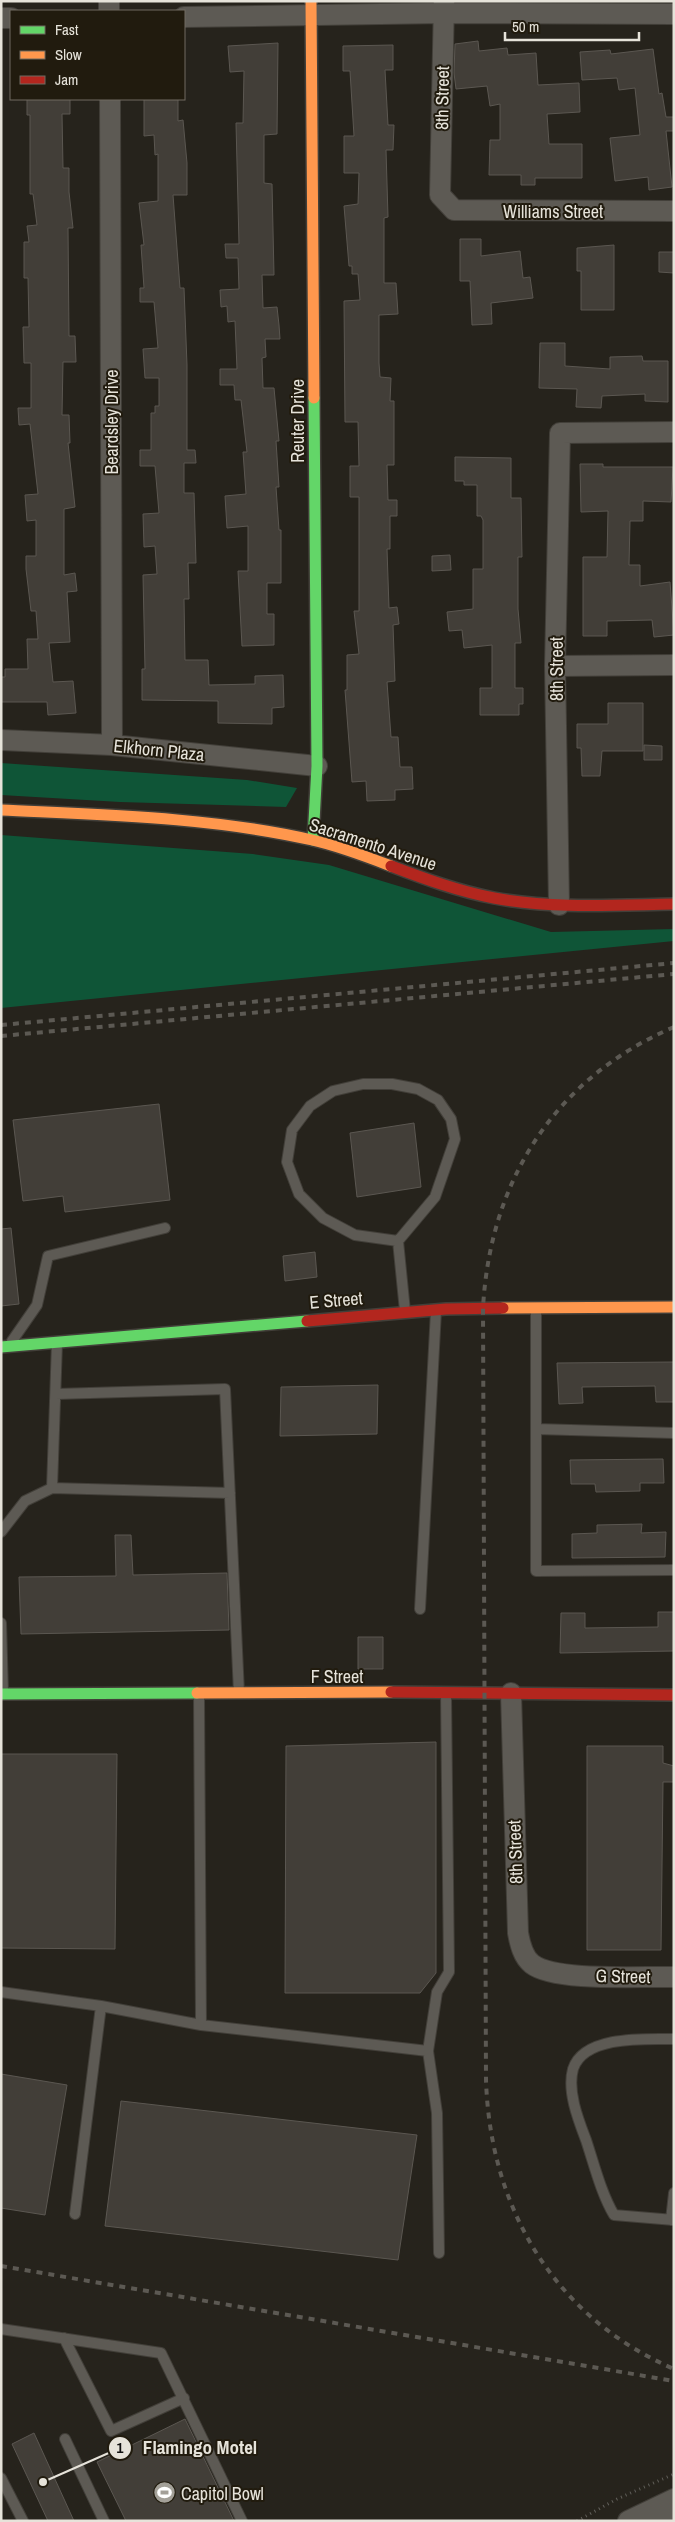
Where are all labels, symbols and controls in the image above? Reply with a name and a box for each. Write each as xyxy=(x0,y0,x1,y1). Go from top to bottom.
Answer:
legend xyxy=(10,10,185,100)
scale bar xyxy=(505,10,639,42)
text: 50 m xyxy=(512,16,539,37)
text: Fast xyxy=(55,19,79,40)
text: Slow xyxy=(55,44,82,65)
street label: 8th Street xyxy=(429,66,455,130)
text: Jam xyxy=(55,69,78,90)
street label: Williams Street xyxy=(503,199,603,224)
street label: Beardsley Drive xyxy=(99,370,124,475)
street label: Reuter Drive xyxy=(285,379,310,463)
street label: 8th Street xyxy=(544,637,569,701)
street label: Elkhorn Plaza xyxy=(112,733,206,767)
street label: Sacramento Avenue xyxy=(306,812,440,876)
street label: E Street xyxy=(308,1285,364,1315)
street label: F Street xyxy=(311,1664,363,1689)
street label: 8th Street xyxy=(501,1820,529,1884)
street label: G Street xyxy=(595,1963,651,1989)
callout: Flamingo Motel xyxy=(107,2431,267,2465)
text: Flamingo Motel xyxy=(143,2434,257,2460)
text: 1 xyxy=(117,2437,124,2458)
sports icon: Capitol Bowl xyxy=(153,2481,177,2505)
place label: Capitol Bowl xyxy=(181,2481,264,2506)

